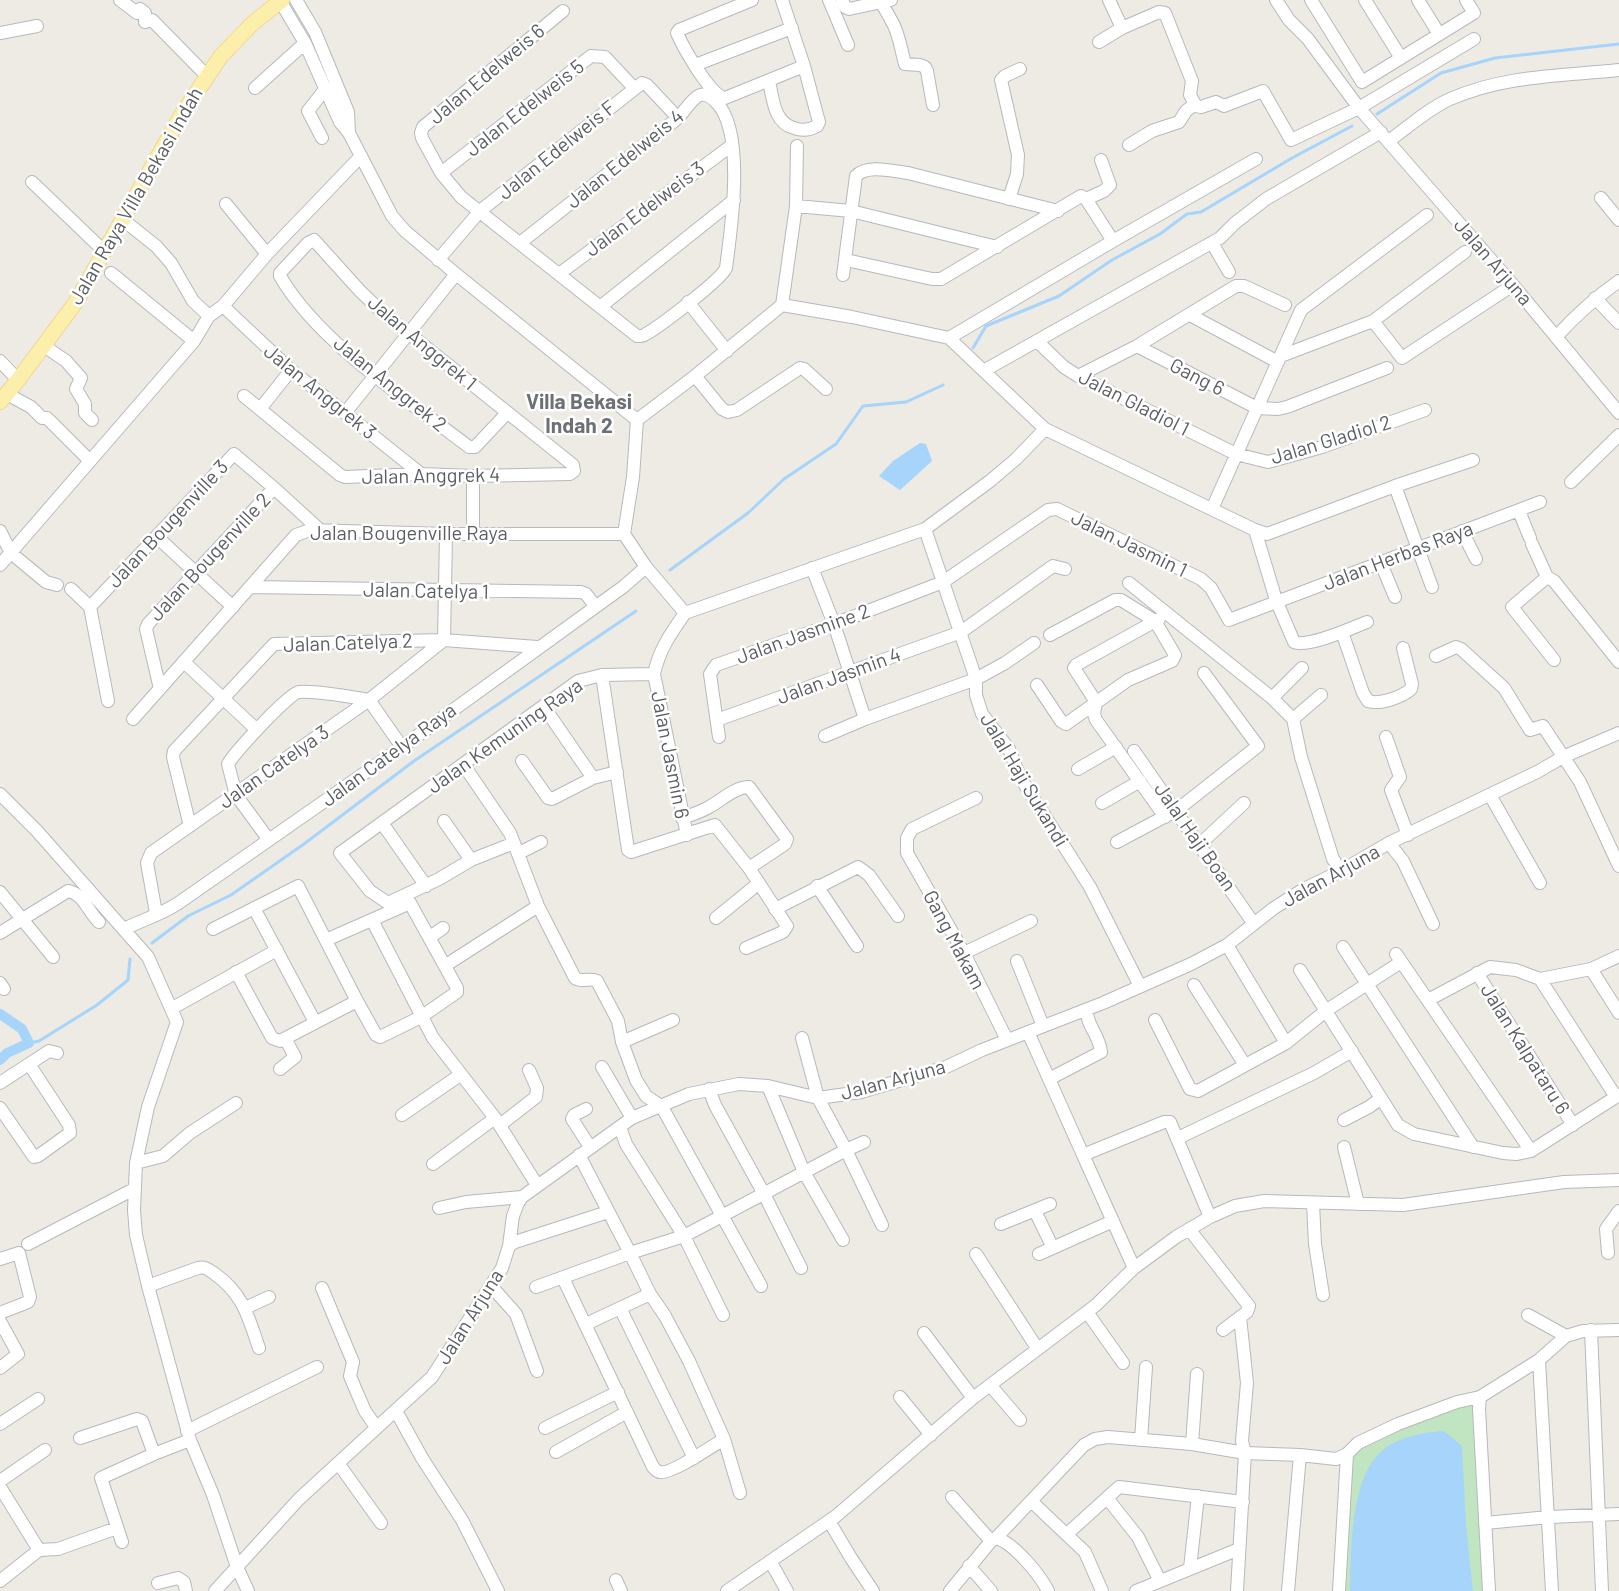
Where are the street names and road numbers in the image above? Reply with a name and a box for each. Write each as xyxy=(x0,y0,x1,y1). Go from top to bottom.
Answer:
street label: Jalan Edelweis 6 xyxy=(424,19,550,129)
street label: Jalan Edelweis 5 xyxy=(461,54,589,162)
street label: Jalan Raya Villa Bekasi Indah xyxy=(64,83,208,309)
street label: Jalan Edelweis F xyxy=(493,95,621,205)
street label: Jalan Edelweis 4 xyxy=(561,104,689,214)
street label: Jalan Edelweis 3 xyxy=(581,156,709,262)
street label: Jalan Arjuna xyxy=(1449,214,1537,310)
street label: Jalan Anggrek 1 xyxy=(363,291,481,395)
street label: Jalan Anggrek 2 xyxy=(329,331,451,437)
street label: Jalan Anggrek 3 xyxy=(259,339,381,445)
street label: Gang 6 xyxy=(1166,353,1228,401)
street label: Jalan Gladiol 1 xyxy=(1075,365,1193,441)
street label: Jalan Gladiol 2 xyxy=(1268,410,1394,470)
street label: Jalan Bougenville 3 xyxy=(103,455,233,593)
street label: Jalan Anggrek 4 xyxy=(362,463,500,489)
street label: Jalan Bougenville 2 xyxy=(144,488,276,626)
street label: Jalan Jasmin 1 xyxy=(1067,506,1191,582)
street label: Jalan Herbas Raya xyxy=(1320,516,1476,596)
street label: Jalan Bougenville Raya xyxy=(310,521,508,545)
street label: Jalan Catelya 1 xyxy=(363,578,489,604)
street label: Jalan Jasmine 2 xyxy=(733,599,873,669)
street label: Jalan Catelya 2 xyxy=(283,629,413,657)
street label: Jalan Jasmin 4 xyxy=(774,642,904,710)
street label: Jalan Kemuning Raya xyxy=(423,673,587,799)
street label: Jalan Jasmin 6 xyxy=(646,689,694,821)
street label: Jalan Catelya Raya xyxy=(317,698,461,812)
street label: Jalal Haji Sukandi xyxy=(975,709,1073,851)
street label: Jalan Catelya 3 xyxy=(214,720,334,814)
street label: Jalal Haji Boan xyxy=(1149,778,1241,896)
street label: Jalan Arjuna xyxy=(1278,839,1384,913)
street label: Gang Makam xyxy=(918,886,990,994)
street label: Jalan Kalpataru 6 xyxy=(1475,979,1575,1119)
street label: Jalan Arjuna xyxy=(838,1055,948,1105)
street label: Jalan Arjuna xyxy=(431,1265,509,1369)

